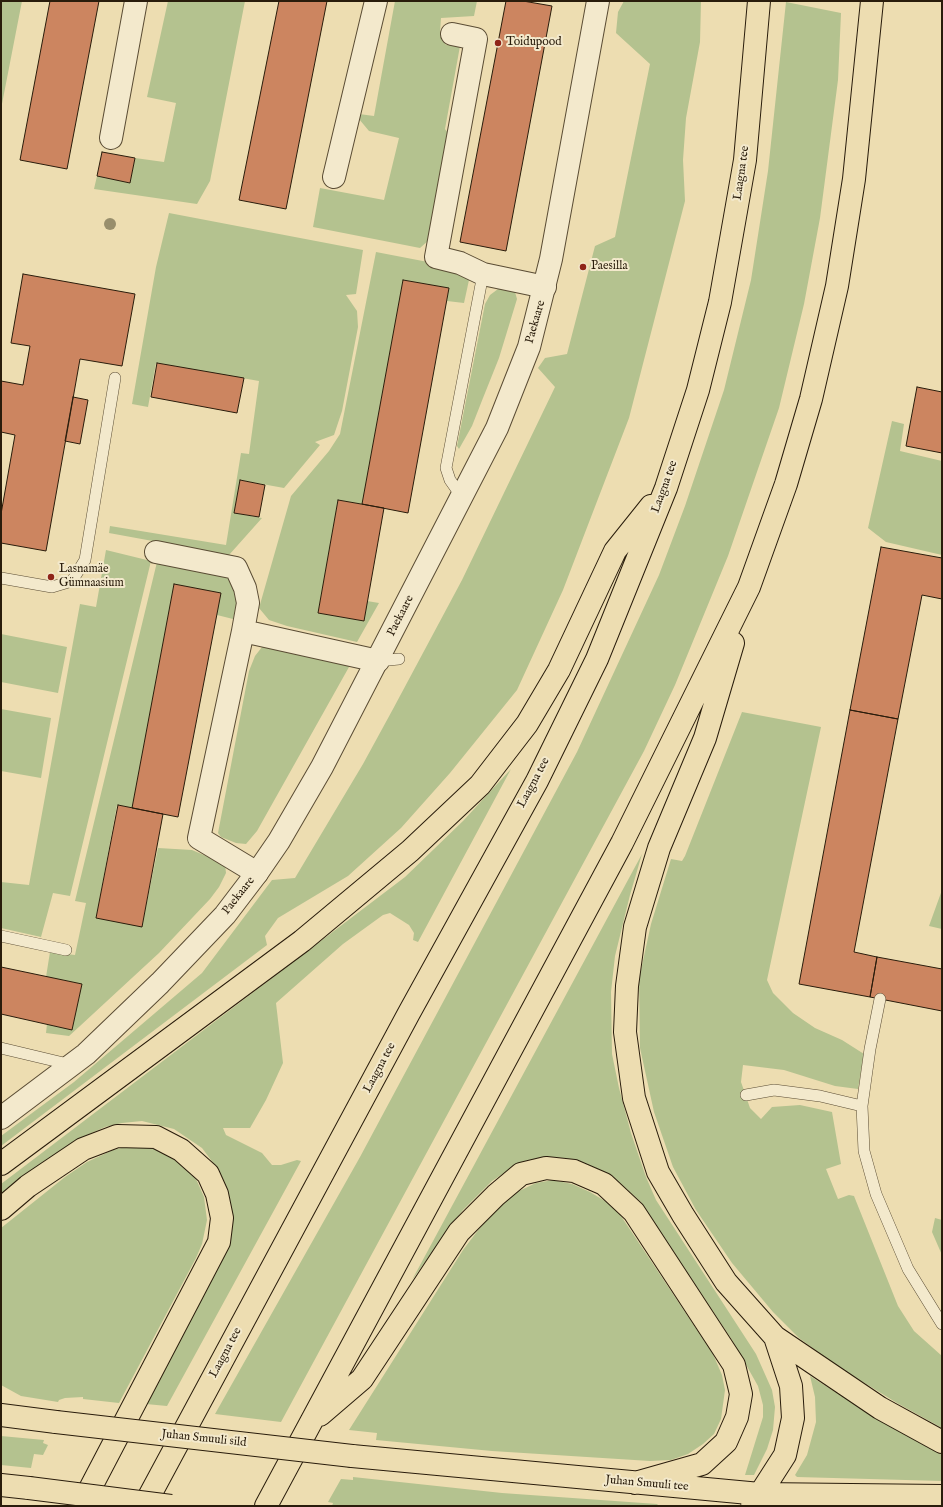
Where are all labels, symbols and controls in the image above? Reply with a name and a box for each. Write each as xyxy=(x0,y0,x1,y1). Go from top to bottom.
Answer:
place label: Toidupood xyxy=(506,36,562,50)
marker: Toidupood xyxy=(493,38,503,48)
street label: Laagna tee xyxy=(731,145,753,201)
place label: Paesilla xyxy=(591,260,628,274)
marker: Paesilla xyxy=(578,262,588,272)
street label: Paekaare xyxy=(523,299,549,345)
street label: Laagna tee xyxy=(649,459,681,515)
place label: Lasnamäe Gümnaasium xyxy=(59,563,124,591)
marker: Lasnamäe Gümnaasium xyxy=(46,572,56,582)
street label: Paekaare xyxy=(385,593,417,639)
street label: Laagna tee xyxy=(515,755,553,811)
street label: Paekaare xyxy=(220,874,258,918)
street label: Laagna tee xyxy=(361,1040,399,1096)
street label: Laagna tee xyxy=(207,1325,245,1381)
street label: Juhan Smuuli sild xyxy=(161,1427,247,1451)
street label: Juhan Smuuli tee xyxy=(605,1473,689,1495)

